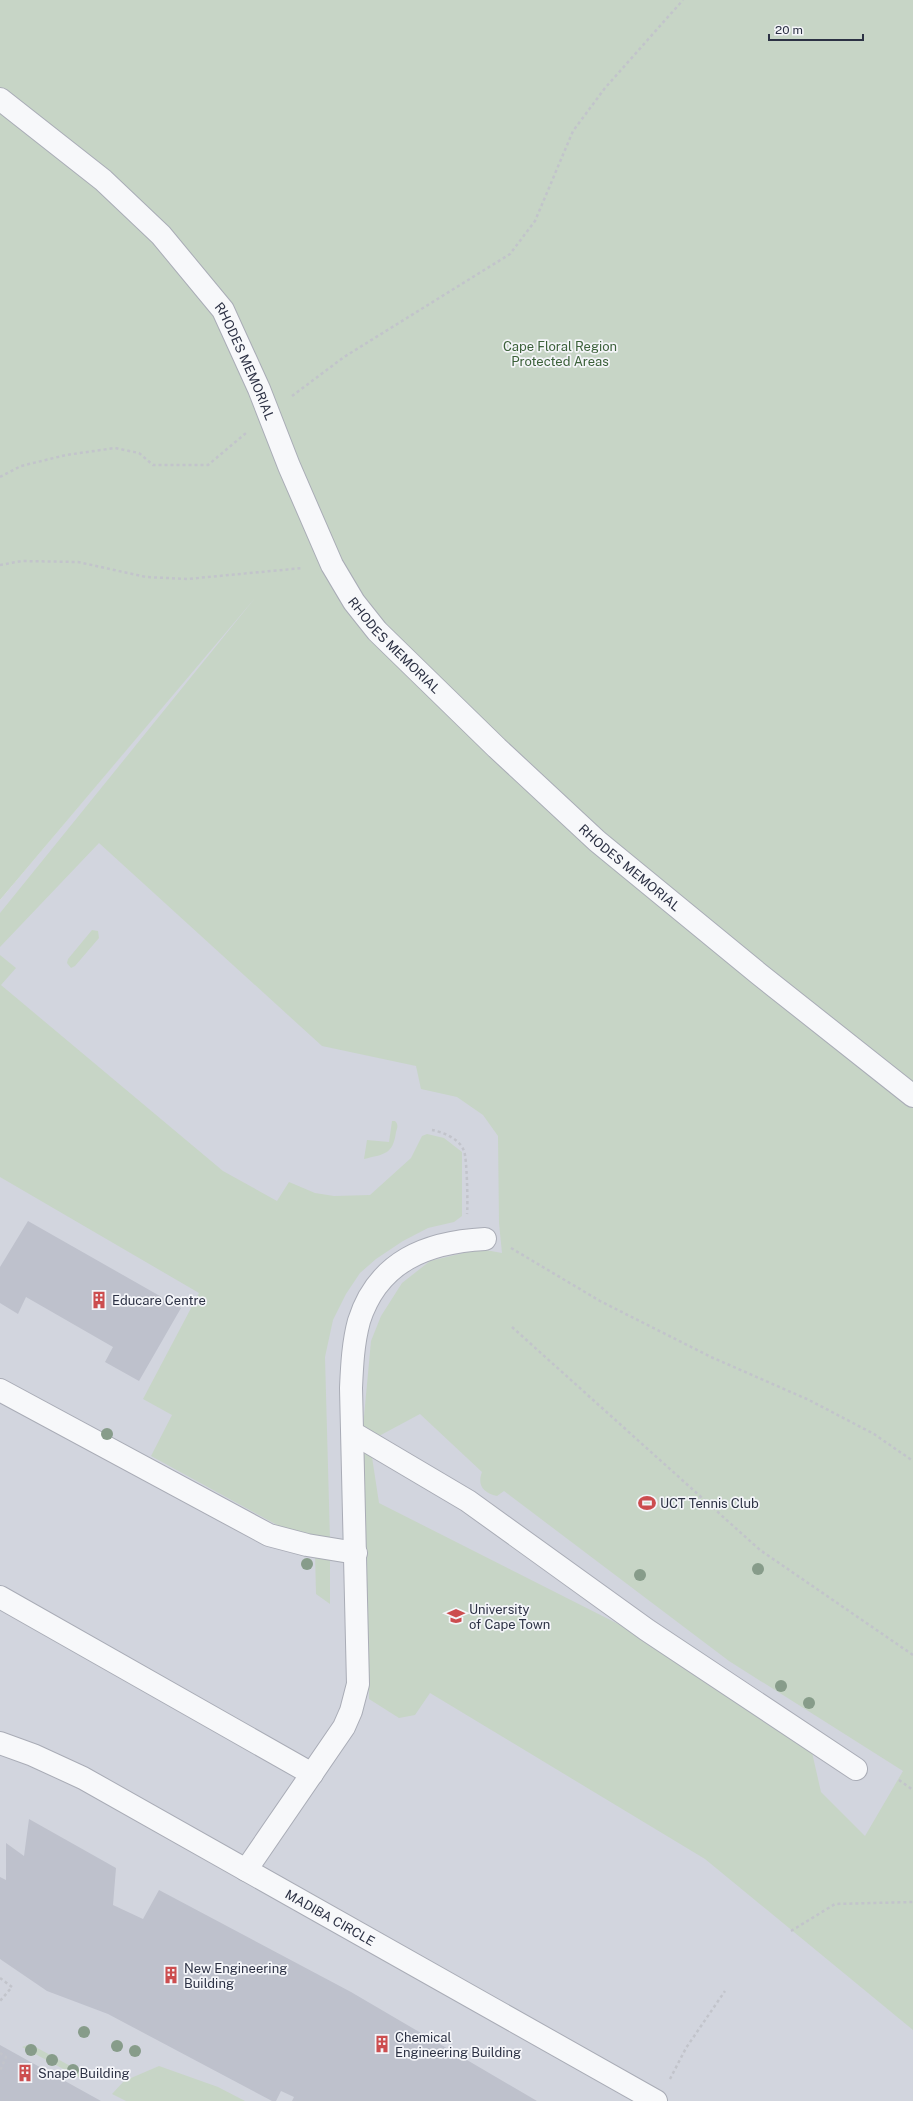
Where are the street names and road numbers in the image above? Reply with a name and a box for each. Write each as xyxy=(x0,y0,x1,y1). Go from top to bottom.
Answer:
street label: RHODES MEMORIAL xyxy=(212,299,277,422)
street label: RHODES MEMORIAL xyxy=(345,594,443,697)
street label: RHODES MEMORIAL xyxy=(576,821,683,914)
street label: MADIBA CIRCLE xyxy=(283,1887,377,1949)

